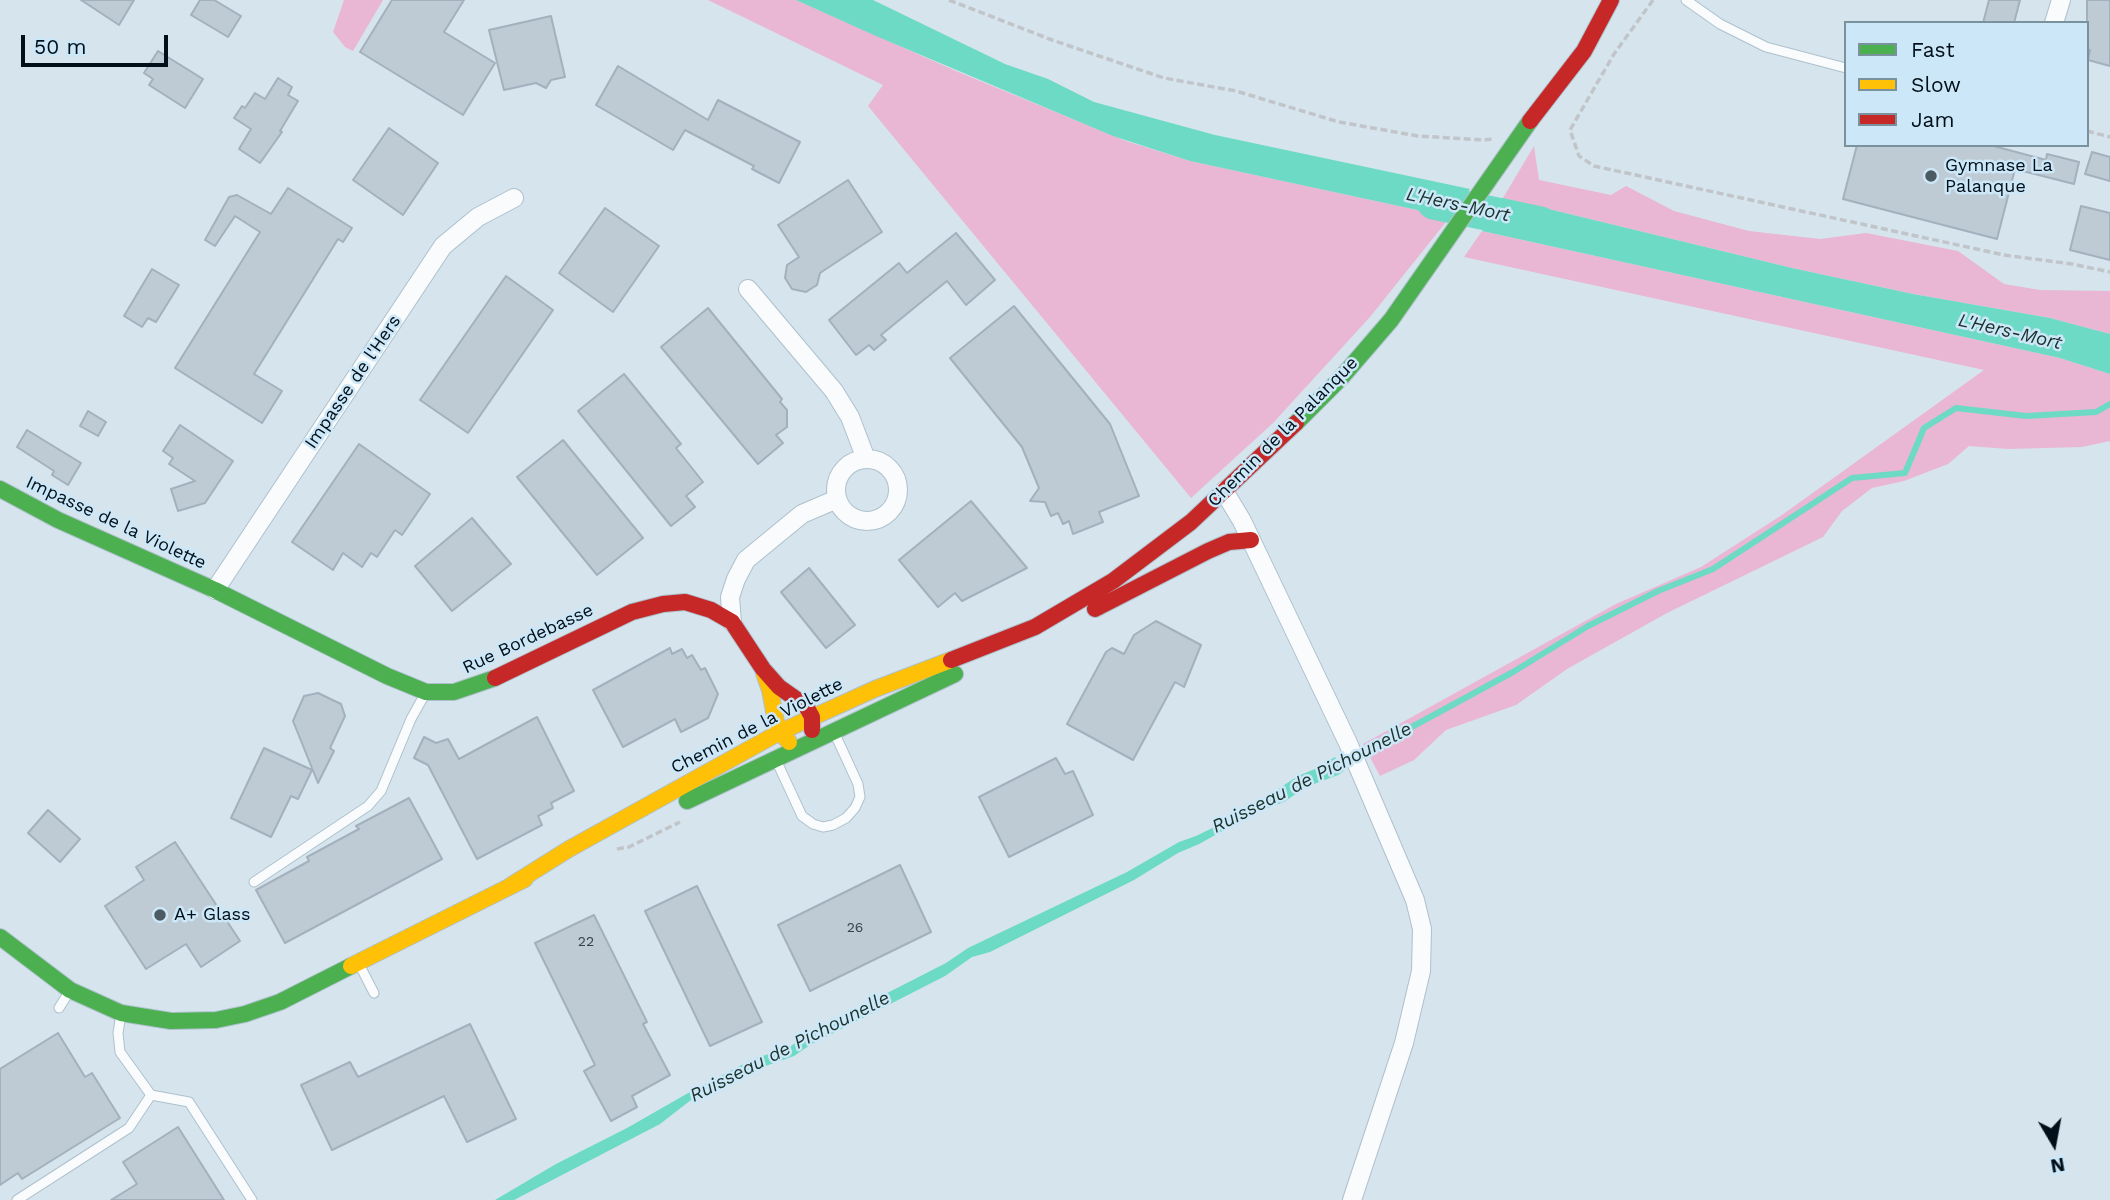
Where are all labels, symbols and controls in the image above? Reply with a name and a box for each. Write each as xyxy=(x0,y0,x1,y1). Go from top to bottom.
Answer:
scale bar xyxy=(24,21,172,65)
legend xyxy=(1844,21,2089,147)
text: 50 m xyxy=(34,34,86,59)
text: Fast xyxy=(1911,37,1955,62)
text: Slow xyxy=(1911,72,1961,97)
text: Jam xyxy=(1911,107,1954,132)
place label: Gymnase La Palanque xyxy=(1945,155,2053,198)
marker: Gymnase La Palanque xyxy=(1923,168,1939,184)
water label: L'Hers-Mort xyxy=(1404,183,1512,227)
water label: L'Hers-Mort xyxy=(1956,309,2064,355)
street label: Impasse de l'Hers xyxy=(300,311,406,453)
street label: Chemin de la Palanque xyxy=(1203,352,1363,512)
street label: Impasse de la Violette xyxy=(23,472,209,574)
street label: Rue Bordebasse xyxy=(459,599,597,679)
street label: Chemin de la Violette xyxy=(667,673,847,779)
water label: Ruisseau de Pichounelle xyxy=(1208,718,1416,838)
place label: A+ Glass xyxy=(174,904,251,926)
marker: A+ Glass xyxy=(152,907,168,923)
house number: 26 xyxy=(847,920,863,936)
house number: 22 xyxy=(578,934,594,950)
water label: Ruisseau de Pichounelle xyxy=(686,987,894,1107)
north arrow xyxy=(2019,1109,2089,1179)
text: N xyxy=(2049,1153,2067,1178)

